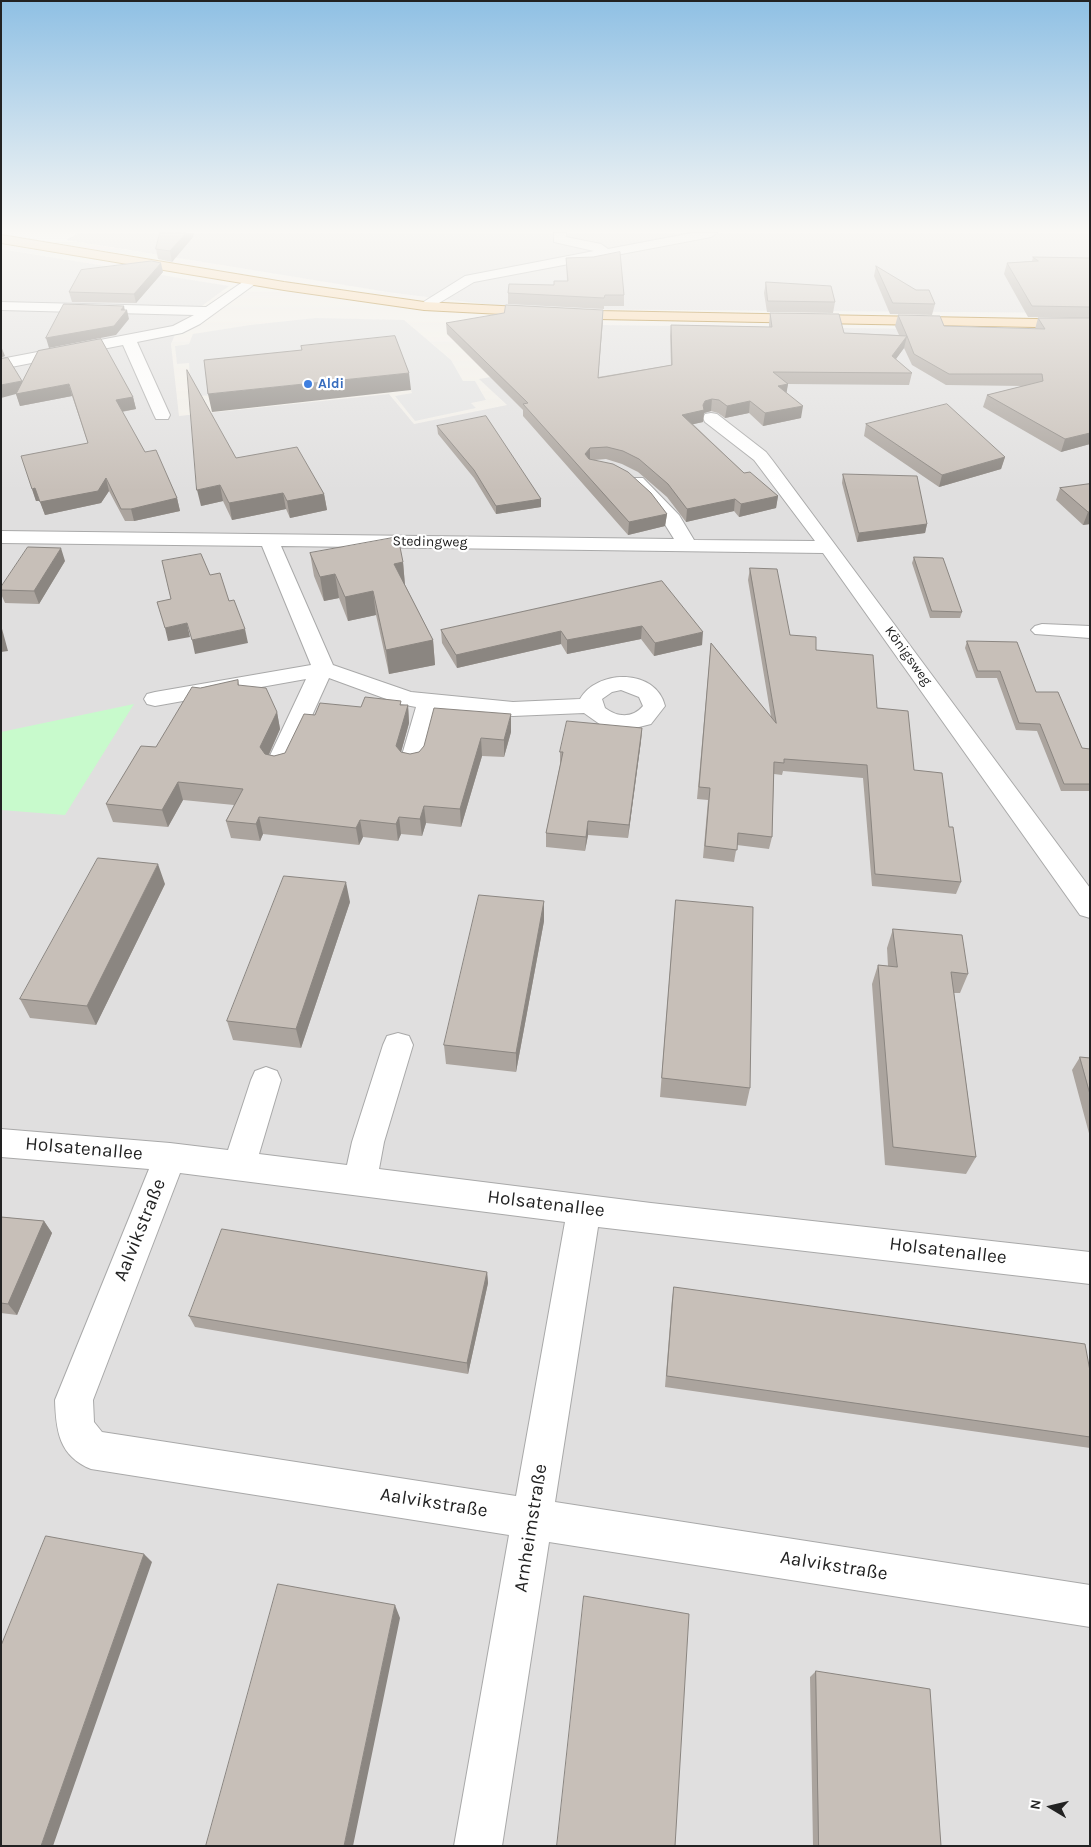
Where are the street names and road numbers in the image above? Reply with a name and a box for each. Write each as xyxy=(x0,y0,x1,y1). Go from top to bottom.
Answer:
street label: Stedingweg xyxy=(392,533,468,551)
street label: Königsweg xyxy=(881,623,935,689)
street label: Holsatenallee xyxy=(24,1133,144,1165)
street label: Aalvikstraße xyxy=(109,1175,171,1285)
street label: Holsatenallee xyxy=(486,1186,606,1222)
street label: Holsatenallee xyxy=(888,1233,1008,1269)
street label: Arnheimstraße xyxy=(510,1462,552,1594)
street label: Aalvikstraße xyxy=(379,1483,489,1523)
street label: Aalvikstraße xyxy=(779,1546,889,1586)

